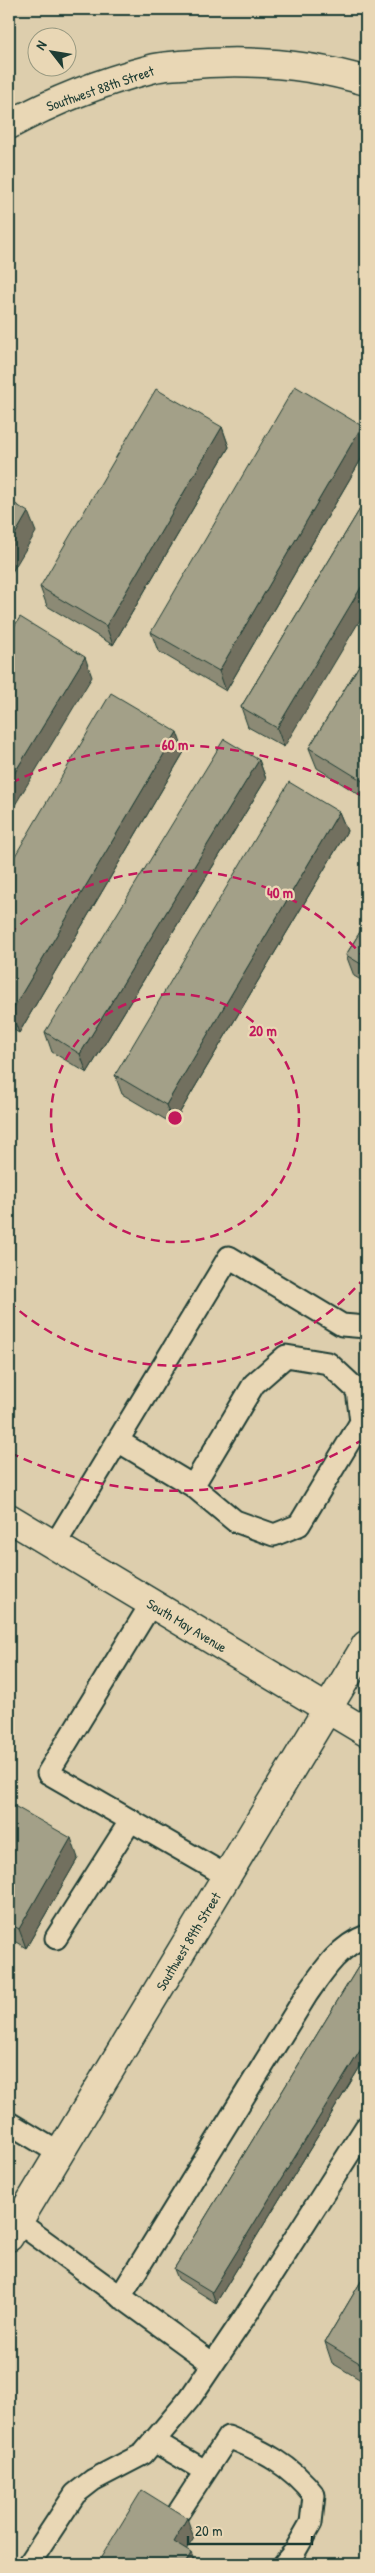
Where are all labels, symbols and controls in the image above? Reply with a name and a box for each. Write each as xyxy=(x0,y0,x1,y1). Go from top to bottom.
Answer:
north arrow xyxy=(28,28,78,78)
text: N xyxy=(30,36,51,53)
street label: Southwest 88th Street xyxy=(44,61,156,115)
text: 60 m xyxy=(162,734,188,755)
text: 40 m xyxy=(267,882,293,903)
text: 20 m xyxy=(249,1020,277,1041)
centre of rings xyxy=(166,1109,184,1127)
street label: South May Avenue xyxy=(143,1594,231,1657)
street label: Southwest 89th Street xyxy=(151,1888,225,1994)
scale bar xyxy=(188,2513,311,2545)
text: 20 m xyxy=(195,2520,222,2541)

